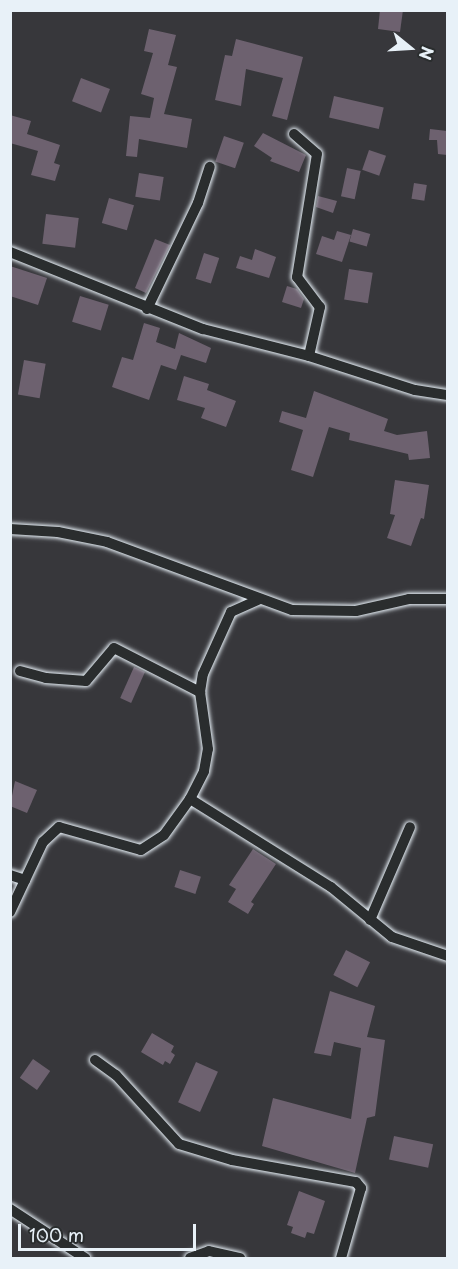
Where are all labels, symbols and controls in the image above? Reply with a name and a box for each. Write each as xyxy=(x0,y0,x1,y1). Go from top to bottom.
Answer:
north arrow xyxy=(380,18,440,78)
text: N xyxy=(414,44,440,63)
scale bar xyxy=(21,1212,200,1250)
text: 100 m xyxy=(29,1221,84,1248)

